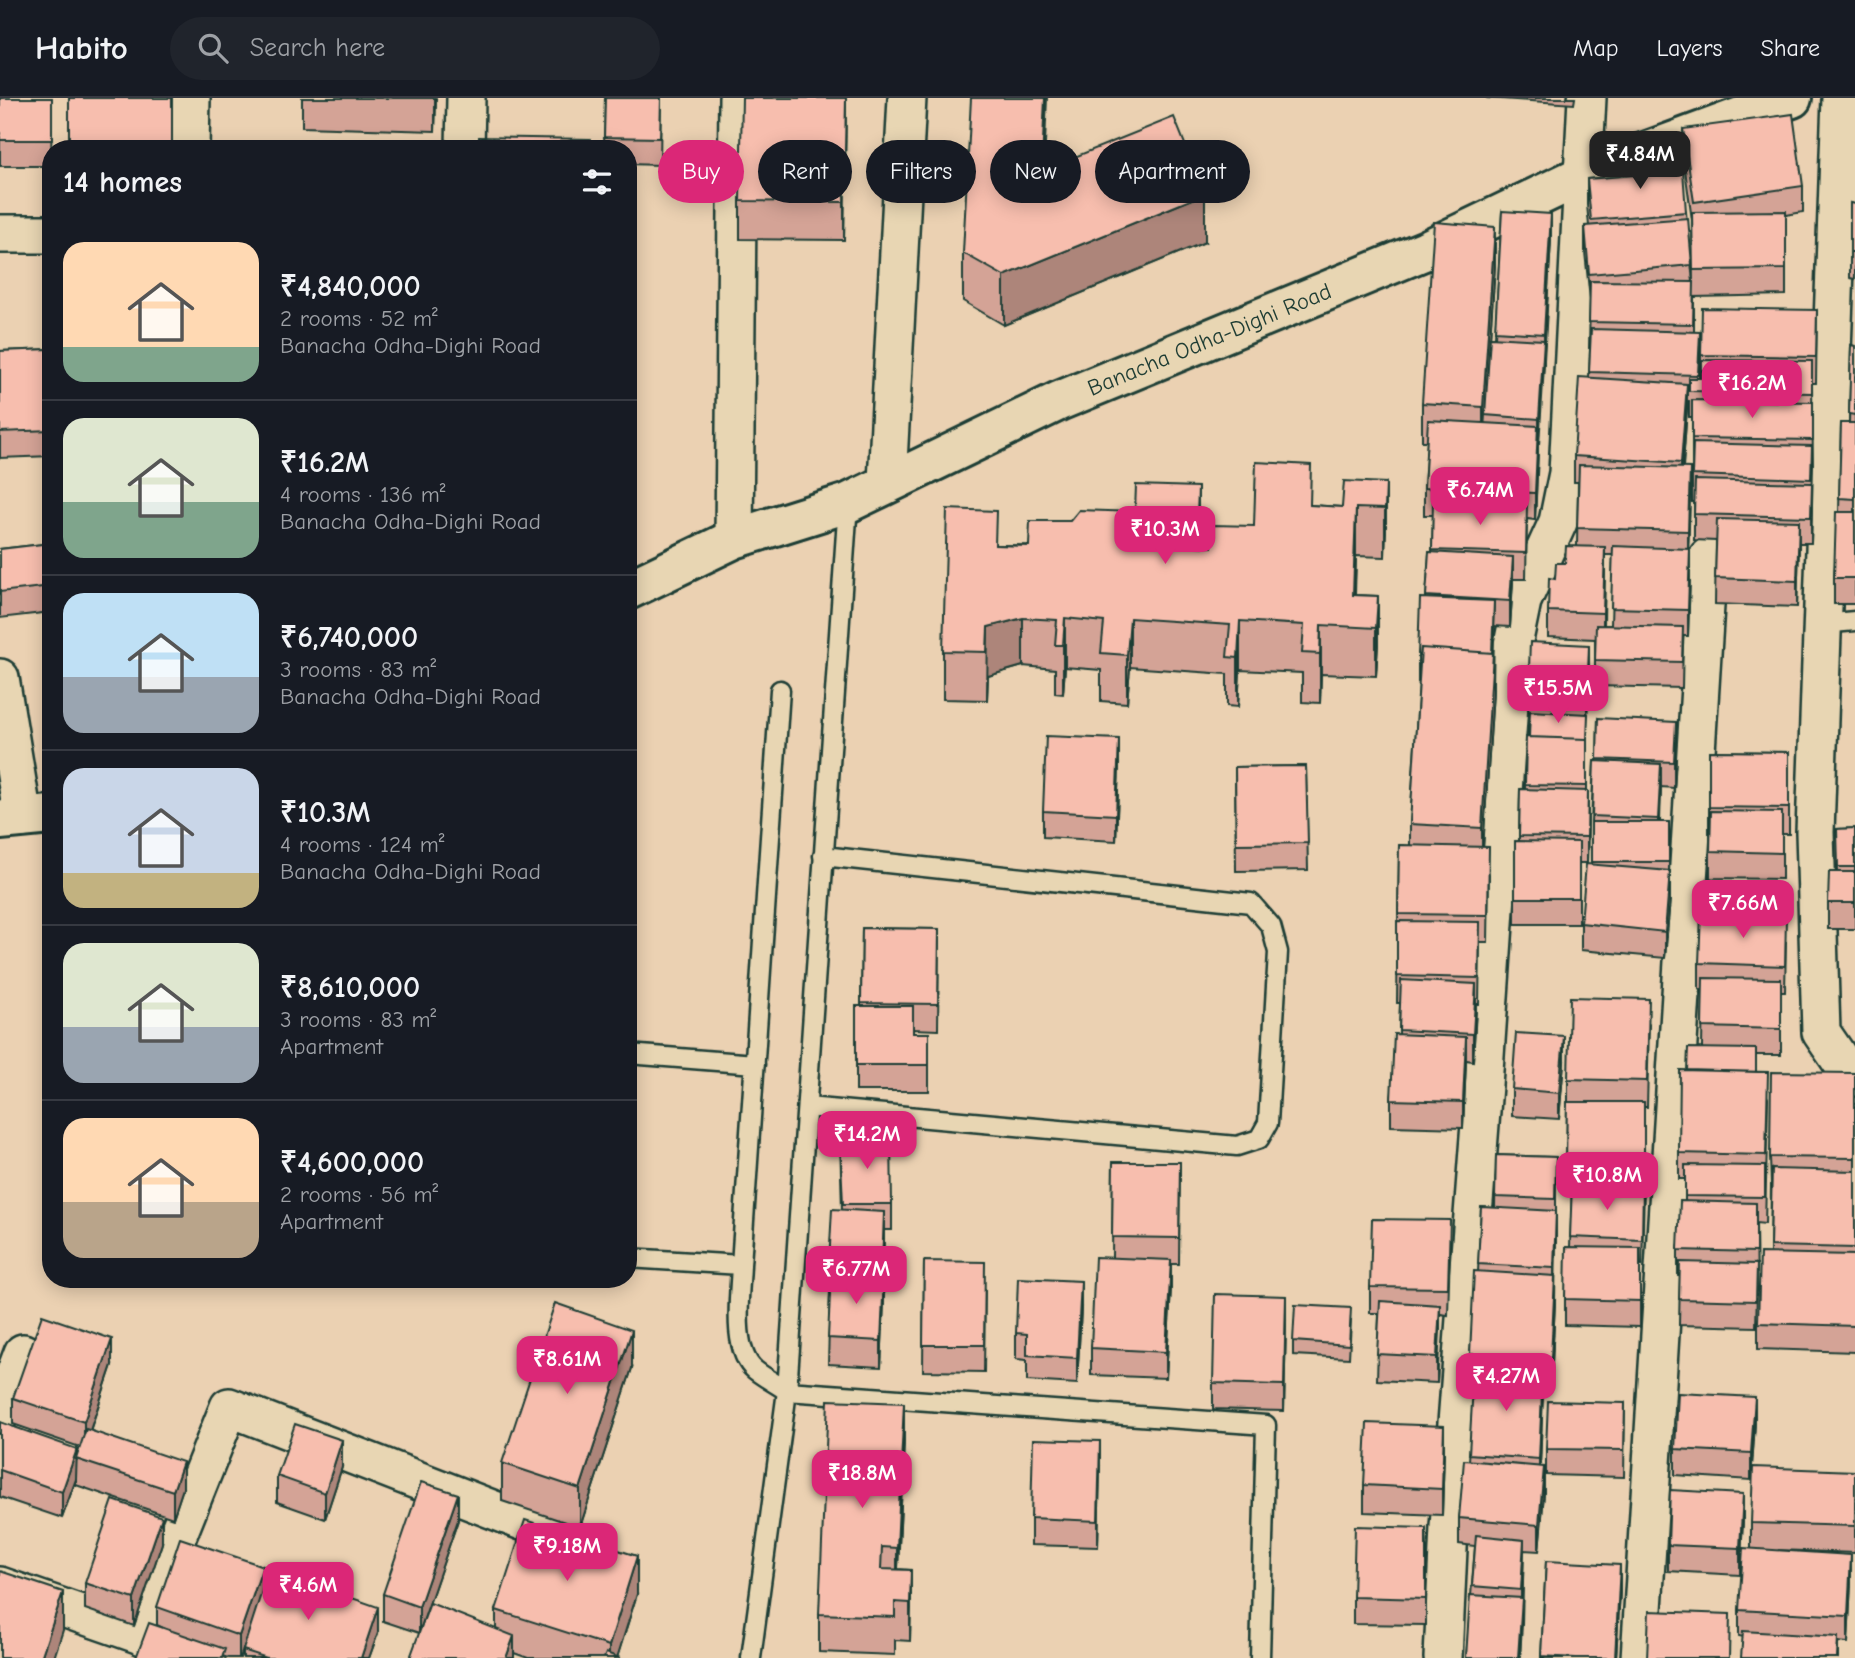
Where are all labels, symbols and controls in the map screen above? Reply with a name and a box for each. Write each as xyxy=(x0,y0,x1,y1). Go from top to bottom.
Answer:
search box xyxy=(170,17,660,80)
text: Habito xyxy=(35,29,128,67)
icon: search xyxy=(194,29,232,67)
text: Search here xyxy=(250,33,385,63)
text: Map xyxy=(1573,34,1619,62)
text: Layers xyxy=(1657,34,1722,62)
text: Share xyxy=(1760,34,1820,62)
pin: ₹4.84M xyxy=(1583,132,1697,191)
chip: Buy xyxy=(658,140,744,203)
chip: Rent xyxy=(758,140,852,203)
chip: Filters xyxy=(866,140,976,203)
chip: New xyxy=(990,140,1081,203)
chip: Apartment xyxy=(1095,140,1250,203)
text: ₹4.84M xyxy=(1605,140,1675,167)
icon: filters xyxy=(578,163,616,201)
text: 14 homes xyxy=(63,165,182,200)
text: ₹4,840,000 xyxy=(280,269,421,304)
icon: home xyxy=(119,270,203,354)
street label: Banacha Odha-Dighi Road xyxy=(1084,278,1335,402)
text: 2 rooms · 52 m² xyxy=(280,305,438,332)
text: Banacha Odha-Dighi Road xyxy=(280,332,541,359)
pin: ₹16.2M xyxy=(1695,360,1809,420)
text: ₹16.2M xyxy=(1718,369,1786,396)
text: ₹16.2M xyxy=(280,445,369,480)
icon: home xyxy=(119,446,203,530)
pin: ₹6.74M xyxy=(1423,468,1537,527)
text: ₹6.74M xyxy=(1446,476,1514,503)
text: 4 rooms · 136 m² xyxy=(280,481,446,508)
pin: ₹10.3M xyxy=(1108,506,1222,566)
text: Banacha Odha-Dighi Road xyxy=(280,508,541,535)
text: ₹10.3M xyxy=(1130,515,1200,542)
text: ₹6,740,000 xyxy=(280,620,418,655)
icon: home xyxy=(119,621,203,705)
text: 3 rooms · 83 m² xyxy=(280,656,436,683)
pin: ₹15.5M xyxy=(1501,666,1615,725)
text: ₹15.5M xyxy=(1523,674,1593,701)
text: Banacha Odha-Dighi Road xyxy=(280,683,541,710)
text: ₹10.3M xyxy=(280,795,371,830)
icon: home xyxy=(119,796,203,880)
text: 4 rooms · 124 m² xyxy=(280,831,444,858)
text: Banacha Odha-Dighi Road xyxy=(280,858,541,885)
pin: ₹7.66M xyxy=(1686,880,1800,940)
text: ₹7.66M xyxy=(1708,889,1778,916)
text: ₹8,610,000 xyxy=(280,970,420,1005)
icon: home xyxy=(119,971,203,1055)
text: 3 rooms · 83 m² xyxy=(280,1006,436,1033)
text: Apartment xyxy=(280,1033,383,1060)
pin: ₹14.2M xyxy=(810,1112,924,1171)
text: ₹14.2M xyxy=(834,1120,900,1147)
text: ₹4,600,000 xyxy=(280,1145,424,1180)
icon: home xyxy=(119,1146,203,1230)
pin: ₹10.8M xyxy=(1550,1152,1664,1212)
text: ₹10.8M xyxy=(1572,1161,1642,1188)
text: 2 rooms · 56 m² xyxy=(280,1181,438,1208)
text: Apartment xyxy=(280,1208,383,1235)
pin: ₹6.77M xyxy=(799,1246,913,1306)
text: ₹6.77M xyxy=(822,1255,890,1282)
pin: ₹8.61M xyxy=(510,1336,624,1396)
text: ₹8.61M xyxy=(533,1345,601,1372)
pin: ₹4.27M xyxy=(1449,1354,1563,1413)
text: ₹4.27M xyxy=(1472,1362,1540,1389)
pin: ₹18.8M xyxy=(805,1450,919,1510)
text: ₹18.8M xyxy=(828,1459,896,1486)
pin: ₹9.18M xyxy=(510,1524,624,1583)
text: ₹9.18M xyxy=(533,1532,601,1559)
pin: ₹4.6M xyxy=(259,1562,357,1622)
text: ₹4.6M xyxy=(279,1571,337,1598)

